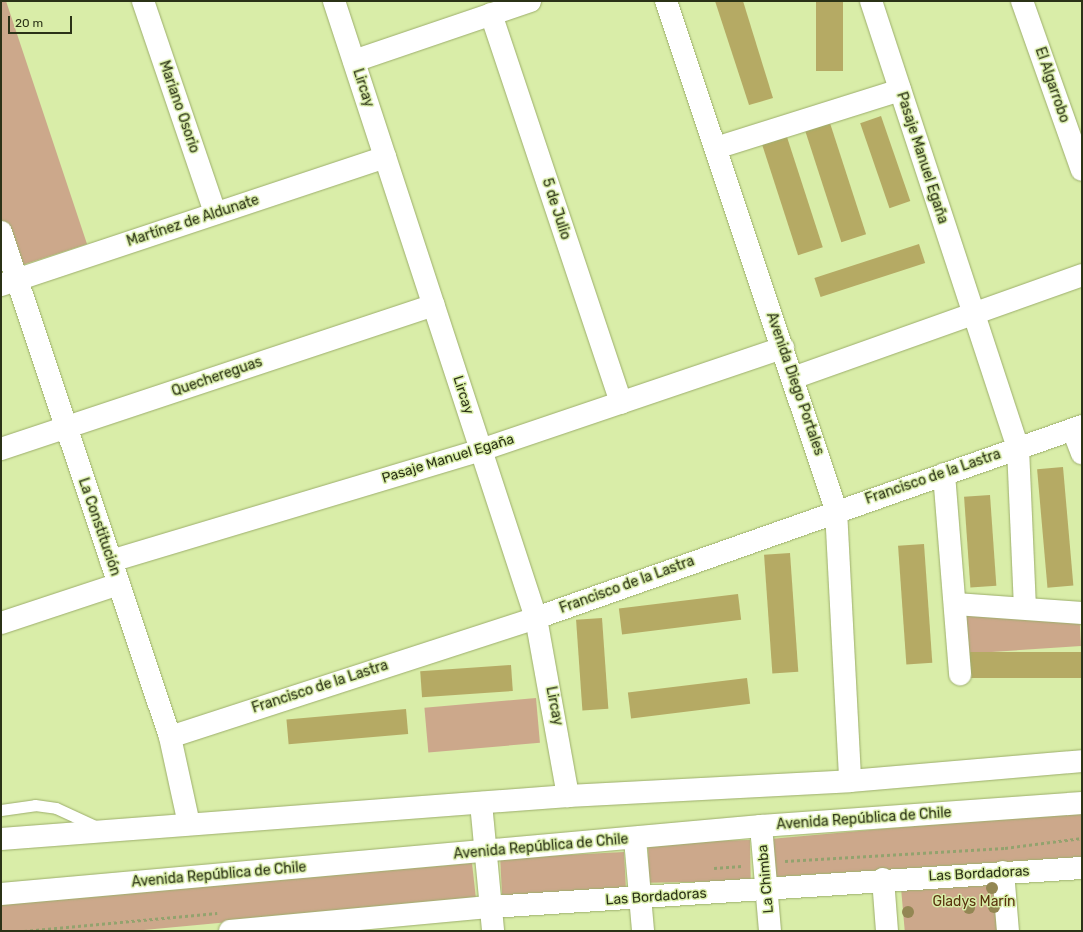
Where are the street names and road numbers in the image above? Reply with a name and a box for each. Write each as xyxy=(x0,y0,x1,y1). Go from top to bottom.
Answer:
street label: El Algarrobo xyxy=(1031,45,1073,125)
street label: Mariano Osorio xyxy=(155,59,203,155)
street label: Lircay xyxy=(349,67,377,109)
street label: Pasaje Manuel Egaña xyxy=(893,90,951,226)
street label: 5 de Julio xyxy=(538,176,574,242)
street label: Martínez de Aldunate xyxy=(125,192,261,250)
street label: Avenida Diego Portales xyxy=(763,310,827,458)
street label: Quechereguas xyxy=(170,354,264,400)
street label: Lircay xyxy=(449,374,477,416)
street label: Pasaje Manuel Egaña xyxy=(380,431,516,487)
street label: Francisco de la Lastra xyxy=(863,446,1003,508)
street label: La Constitución xyxy=(74,476,124,578)
street label: Francisco de la Lastra xyxy=(557,553,697,617)
street label: Francisco de la Lastra xyxy=(250,657,390,717)
street label: Lircay xyxy=(542,685,566,727)
street label: Avenida República de Chile xyxy=(776,805,952,833)
street label: Avenida República de Chile xyxy=(453,831,629,863)
street label: La Chimba xyxy=(755,844,777,914)
street label: Avenida República de Chile xyxy=(131,859,307,891)
street label: Las Bordadoras xyxy=(928,863,1030,885)
street label: Las Bordadoras xyxy=(605,885,707,909)

